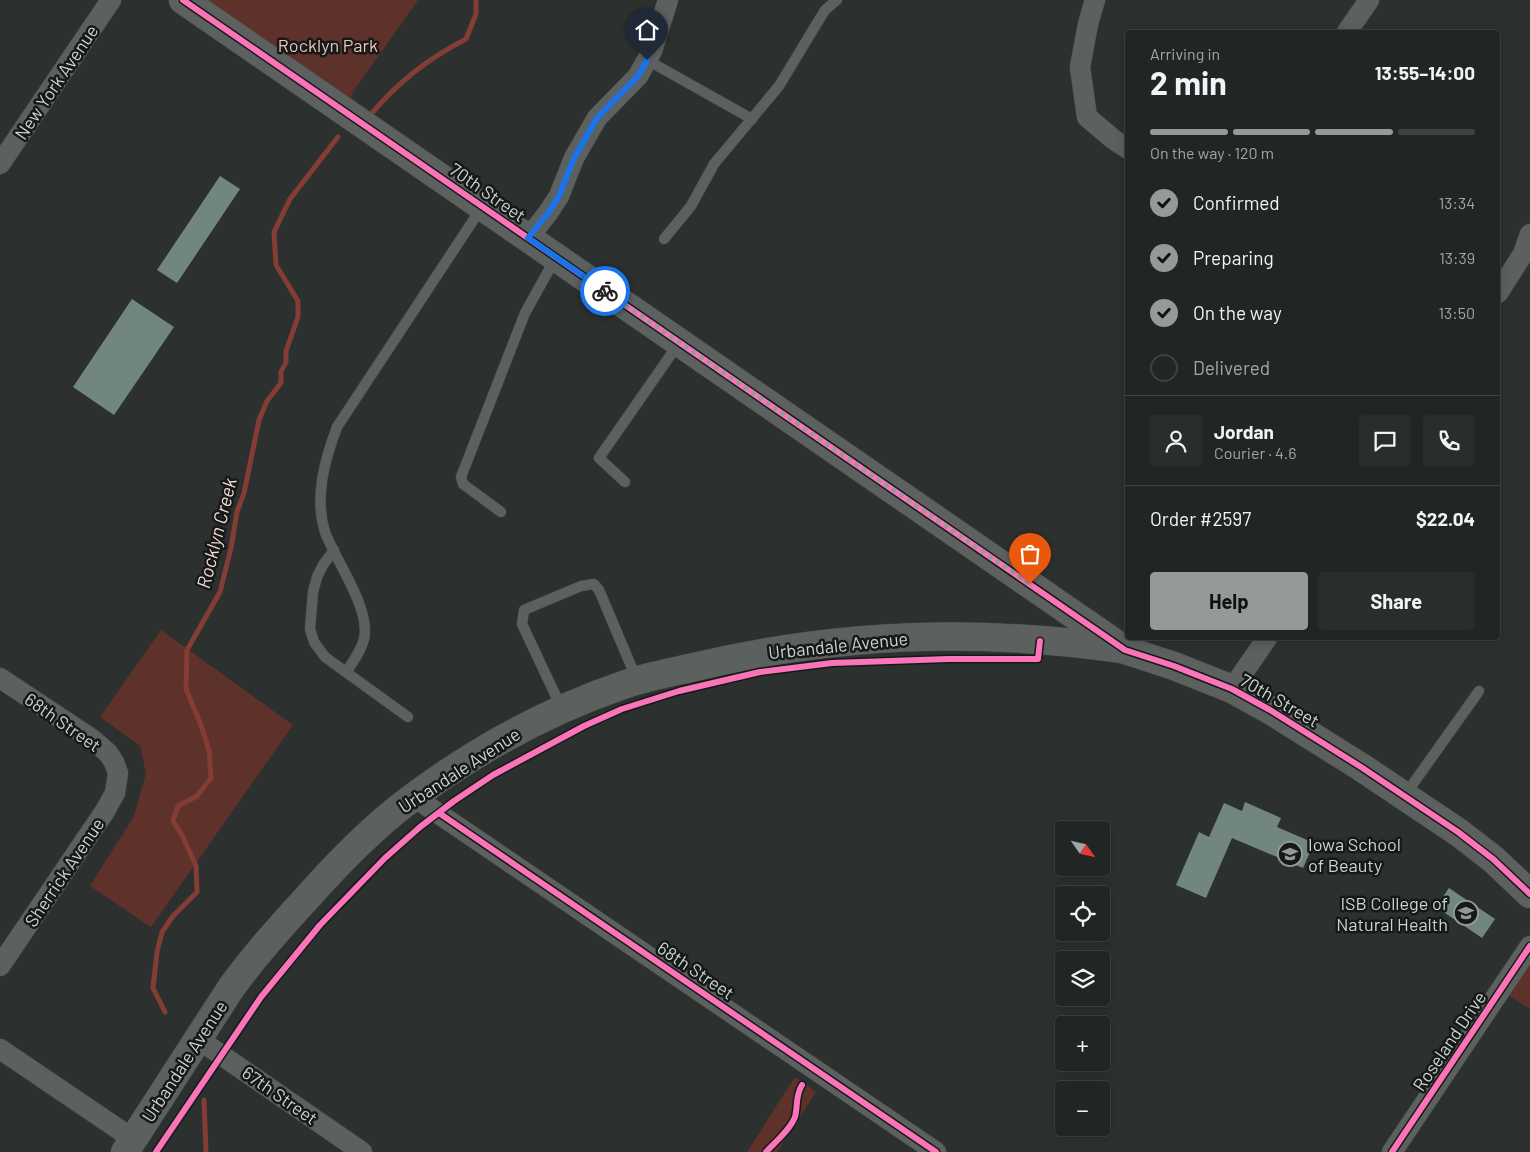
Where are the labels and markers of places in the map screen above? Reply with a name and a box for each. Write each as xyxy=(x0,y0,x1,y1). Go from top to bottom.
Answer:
pin xyxy=(626,9,668,60)
pin xyxy=(1009,533,1051,584)
place label: Iowa School of Beauty xyxy=(1308,833,1401,876)
school or university icon: Iowa School of Beauty xyxy=(1277,841,1303,867)
place label: ISB College of Natural Health xyxy=(1336,892,1448,935)
school or university icon: ISB College of Natural Health xyxy=(1453,900,1479,926)

